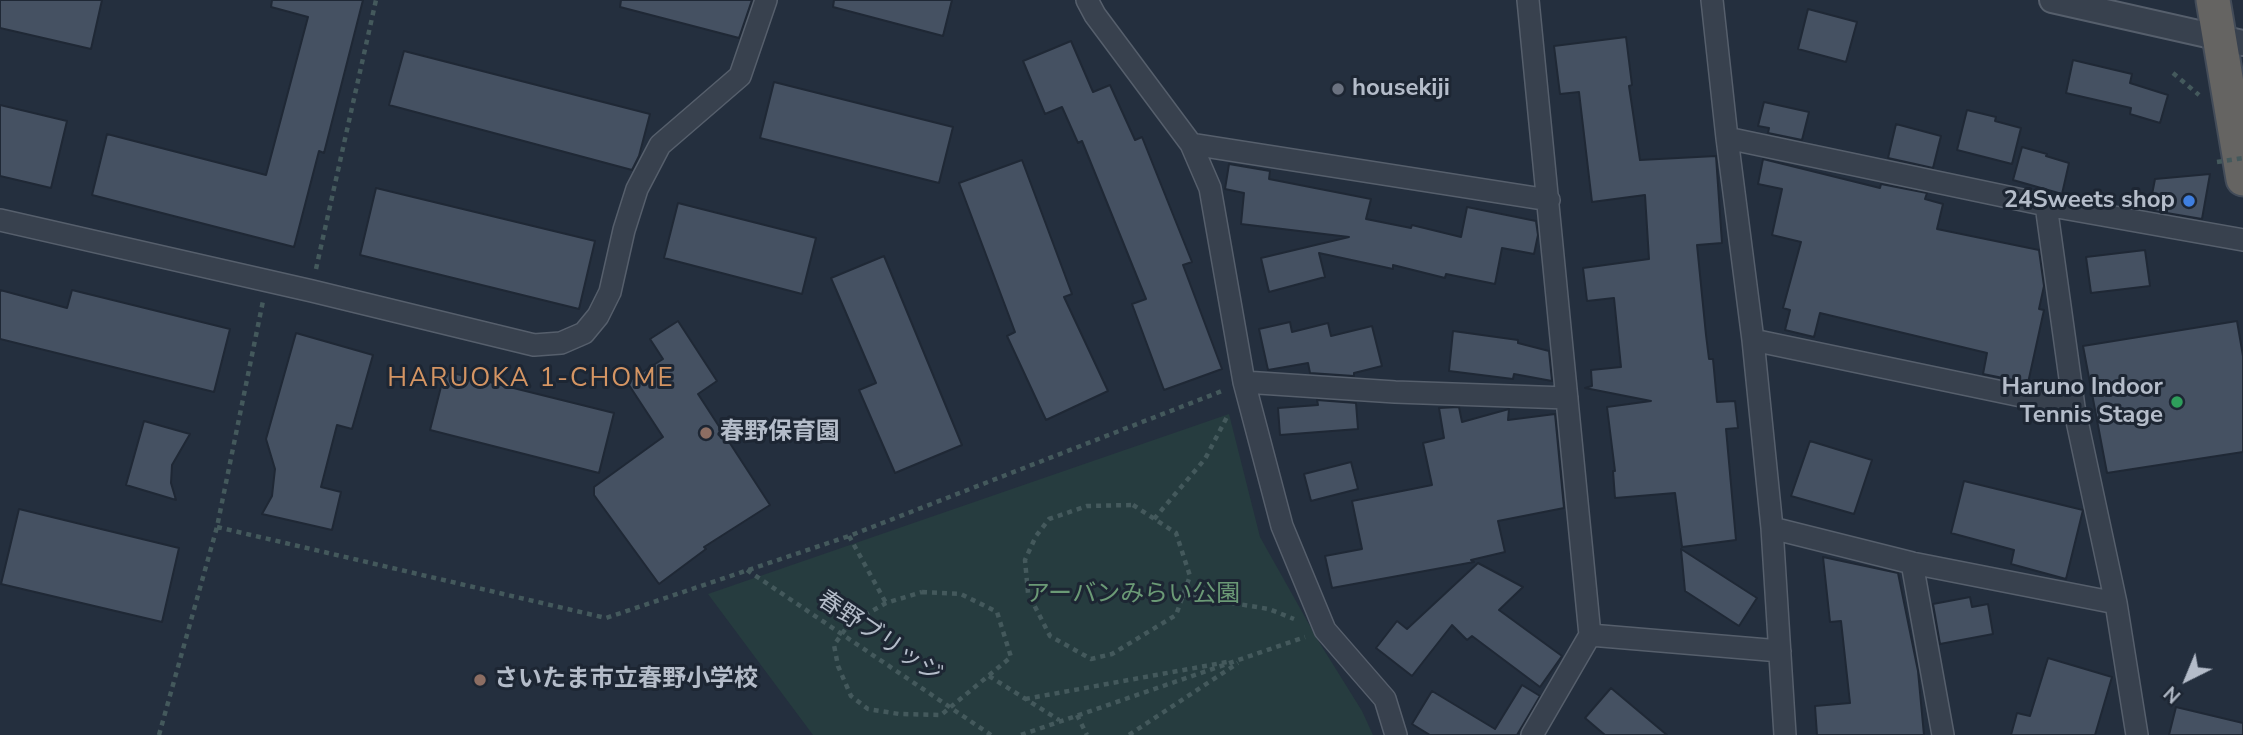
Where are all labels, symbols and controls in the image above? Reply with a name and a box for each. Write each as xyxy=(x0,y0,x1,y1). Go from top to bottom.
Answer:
place label: housekiji xyxy=(1352,75,1450,103)
marker: housekiji xyxy=(1330,81,1346,97)
place label: 24Sweets shop xyxy=(2004,187,2175,215)
marker: 24Sweets shop xyxy=(2181,193,2197,209)
district label: HARUOKA 1-CHOME xyxy=(389,364,673,396)
place label: Haruno Indoor Tennis Stage xyxy=(2001,374,2163,430)
marker: Haruno Indoor Tennis Stage xyxy=(2169,394,2185,410)
place label: 春野保育園 xyxy=(720,419,840,447)
marker: 春野保育園 xyxy=(698,425,714,441)
park label: アーバンみらい公園 xyxy=(1026,581,1240,609)
street label: 春野ブリッジ xyxy=(811,586,947,690)
north arrow xyxy=(2152,644,2222,714)
place label: さいたま市立春野小学校 xyxy=(494,666,758,694)
marker: さいたま市立春野小学校 xyxy=(472,672,488,688)
text: N xyxy=(2159,680,2187,709)

